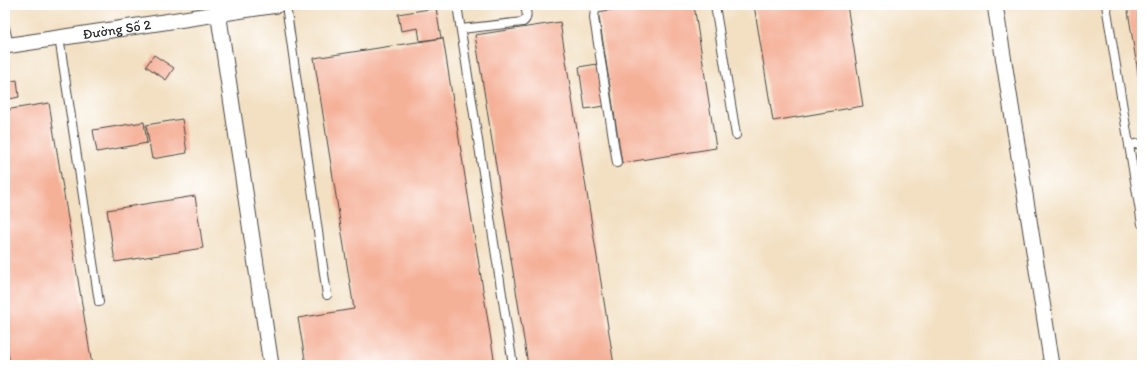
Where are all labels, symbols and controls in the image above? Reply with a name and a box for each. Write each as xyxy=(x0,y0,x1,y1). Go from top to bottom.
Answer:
street label: Đường Số 2 xyxy=(81,16,153,43)

